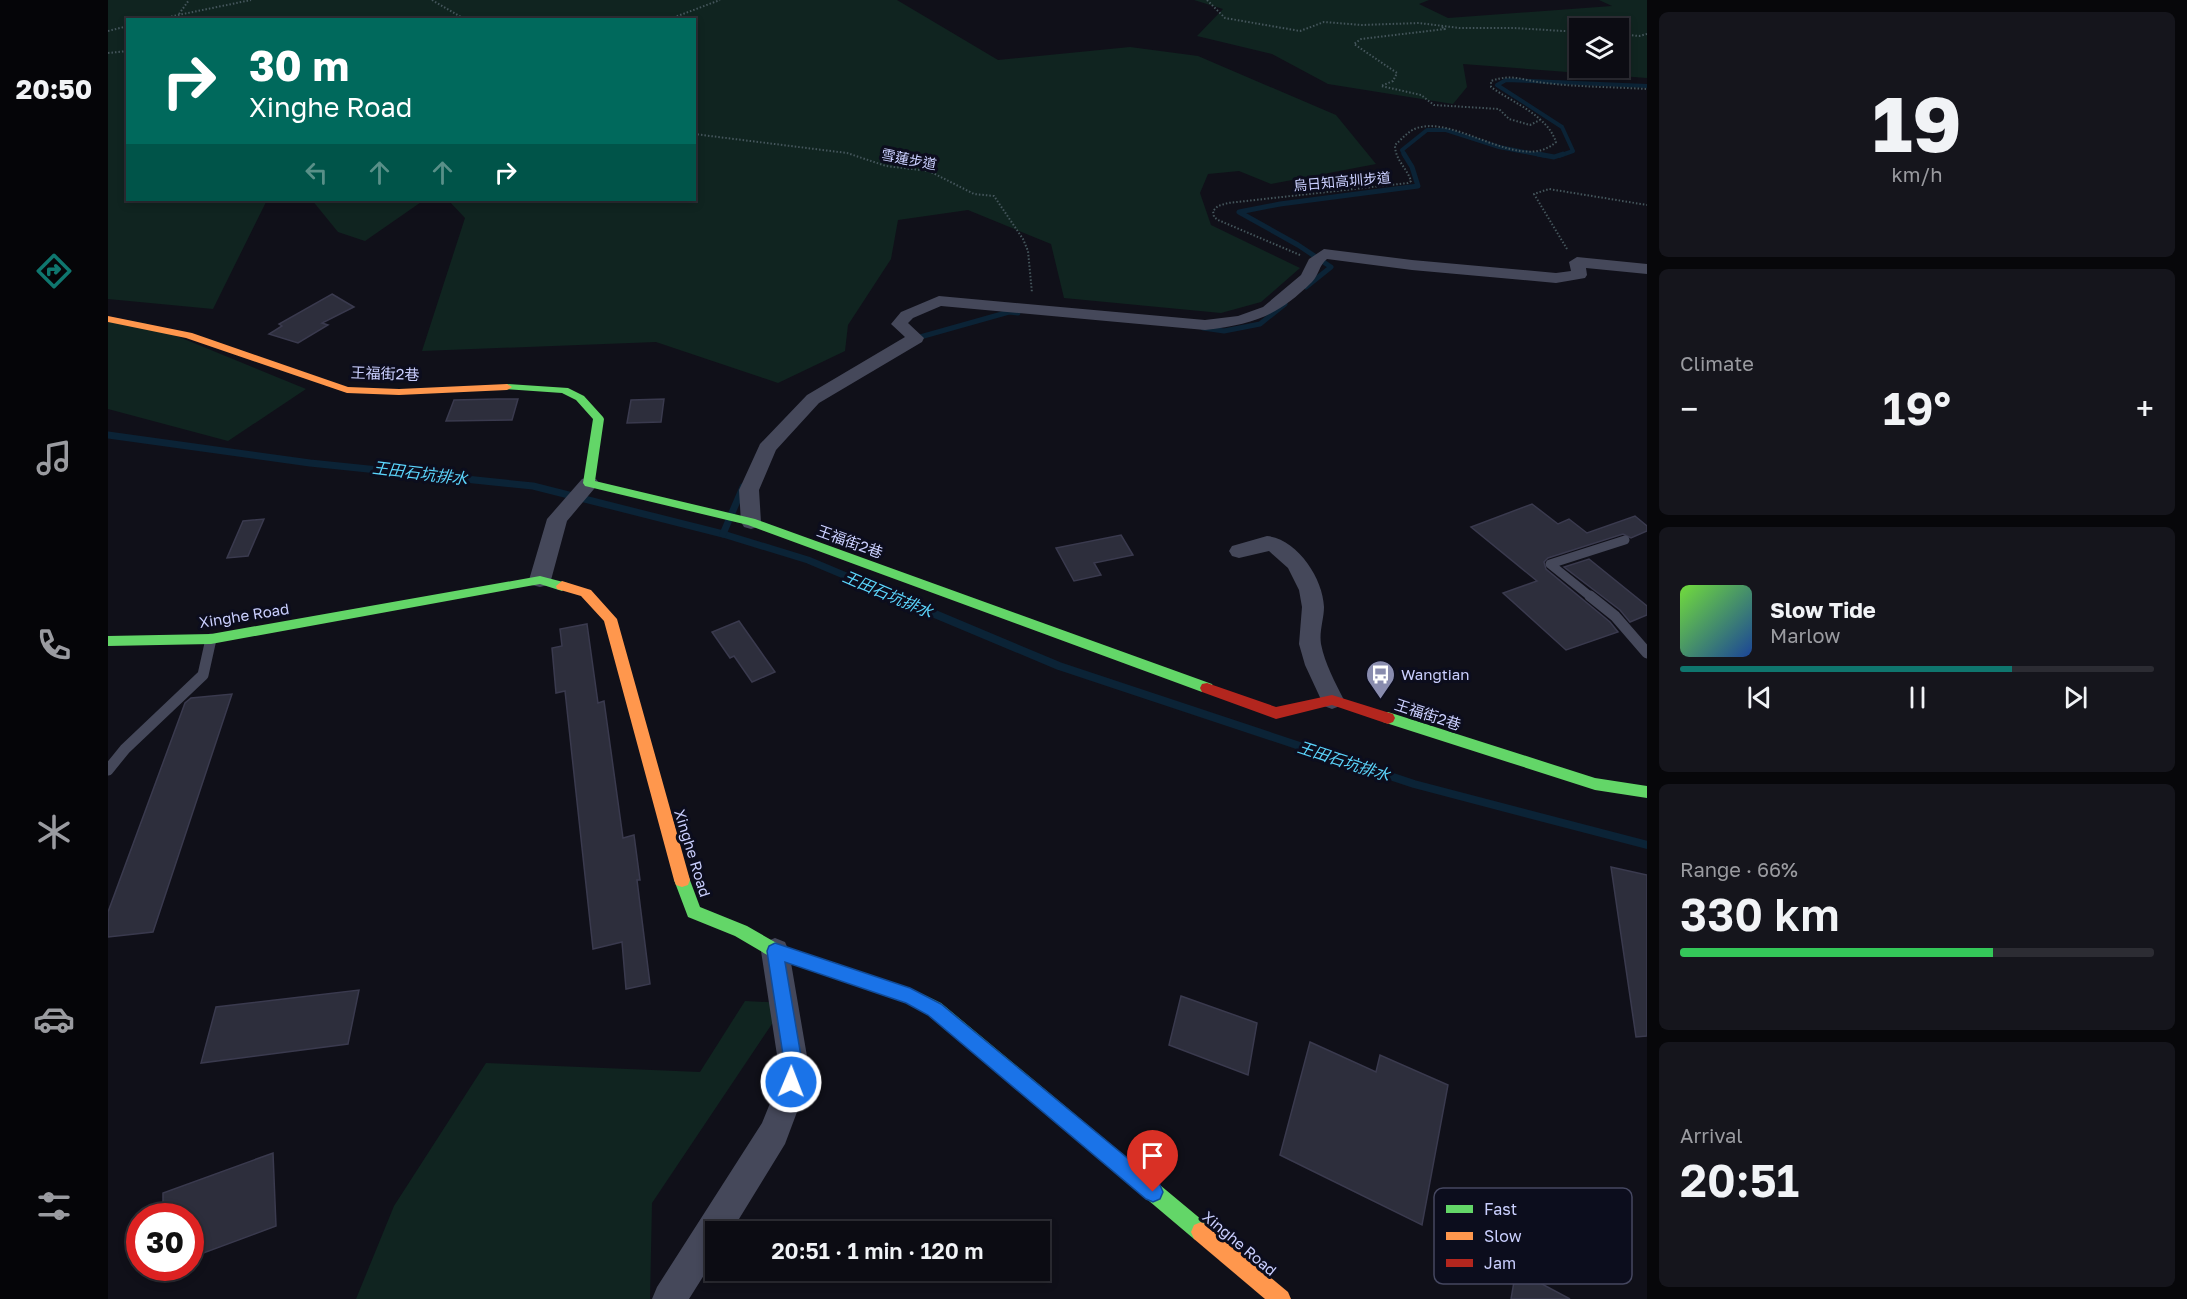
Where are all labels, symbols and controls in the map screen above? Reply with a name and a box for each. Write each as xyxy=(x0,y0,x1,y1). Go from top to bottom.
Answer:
map controls xyxy=(1569,18,1629,78)
button: layers xyxy=(1569,18,1629,78)
text: 30 m xyxy=(249,40,349,90)
icon: right xyxy=(150,42,228,120)
text: 20:50 xyxy=(16,73,92,105)
text: 19 xyxy=(1872,76,1962,169)
text: Xinghe Road xyxy=(249,91,412,123)
street label: 雪蓮步道 xyxy=(880,145,938,173)
icon: left xyxy=(300,156,333,189)
icon: ahead xyxy=(363,156,396,189)
icon: ahead xyxy=(426,156,459,189)
icon: right xyxy=(489,156,522,189)
text: km/h xyxy=(1892,162,1942,186)
street label: 烏日知高圳步道 xyxy=(1292,168,1392,194)
icon: directions xyxy=(33,250,75,292)
text: Climate xyxy=(1680,351,1754,375)
street label: 王福街2巷 xyxy=(350,363,420,383)
text: 19° xyxy=(1883,381,1951,435)
text: − xyxy=(1680,389,1698,428)
text: + xyxy=(2136,389,2154,428)
icon: music xyxy=(33,437,75,479)
water label: 王田石坑排水 xyxy=(371,457,470,489)
street label: 王福街2巷 xyxy=(815,521,885,561)
water label: 王田石坑排水 xyxy=(840,566,937,622)
text: Slow Tide xyxy=(1770,596,1876,623)
street label: Xinghe Road xyxy=(198,599,290,631)
text: Marlow xyxy=(1770,623,1841,647)
icon: phone xyxy=(33,624,75,666)
bus stop icon: Wangtian xyxy=(1364,658,1396,700)
place label: Wangtian xyxy=(1401,665,1469,683)
icon: previous xyxy=(1743,681,1776,714)
icon: pause xyxy=(1901,681,1934,714)
icon: next xyxy=(2059,681,2092,714)
street label: 王福街2巷 xyxy=(1393,695,1463,733)
water label: 王田石坑排水 xyxy=(1295,737,1394,786)
street label: Xinghe Road xyxy=(671,807,715,899)
icon: climate xyxy=(33,811,75,853)
text: Range · 66% xyxy=(1680,857,1798,881)
text: 330 km xyxy=(1680,887,1840,941)
icon: car xyxy=(33,998,75,1040)
position arrow xyxy=(759,1050,823,1114)
text: Arrival xyxy=(1680,1123,1743,1147)
pin xyxy=(1127,1130,1178,1192)
icon: arrive xyxy=(1136,1139,1169,1172)
text: 20:51 xyxy=(1680,1153,1799,1207)
icon: filters xyxy=(33,1185,75,1227)
legend xyxy=(1434,1188,1632,1284)
text: Fast xyxy=(1484,1199,1517,1219)
speed limit sign: 30 xyxy=(126,1203,204,1281)
street label: Xinghe Road xyxy=(1199,1207,1281,1279)
text: Slow xyxy=(1484,1226,1522,1246)
text: 20:51 · 1 min · 120 m xyxy=(771,1237,984,1264)
text: Jam xyxy=(1484,1253,1516,1273)

